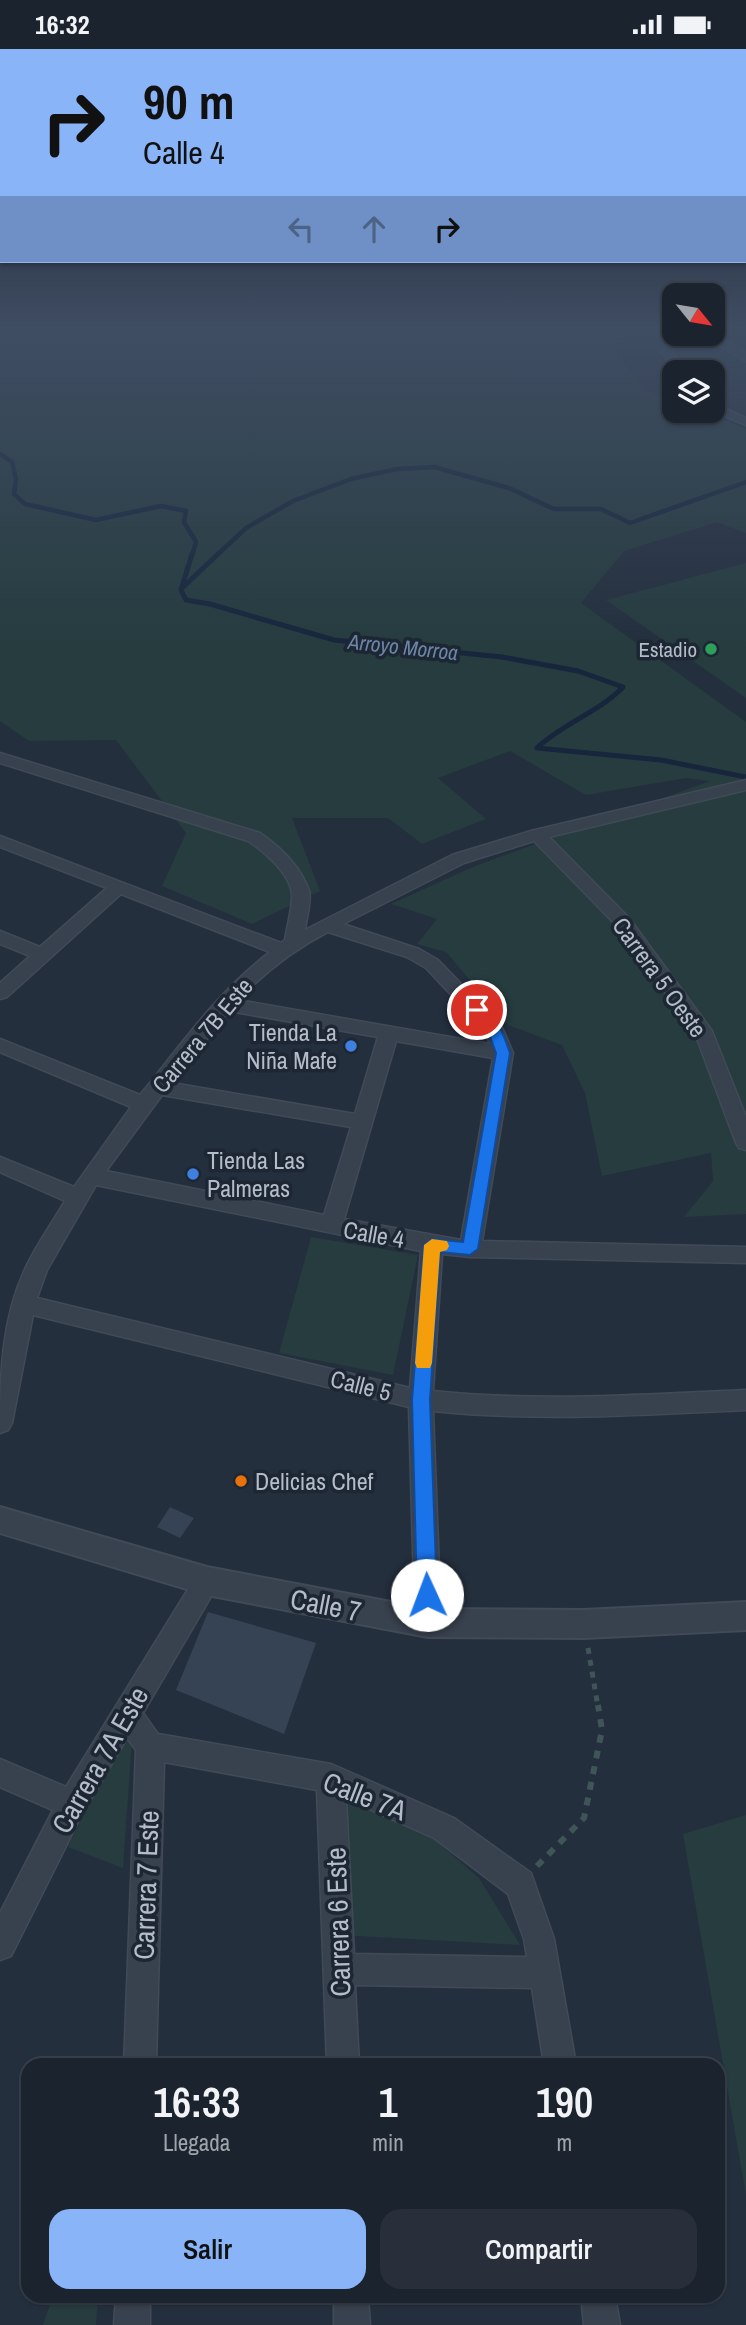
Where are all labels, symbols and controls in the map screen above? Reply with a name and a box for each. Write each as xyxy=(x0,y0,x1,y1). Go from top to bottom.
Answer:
text: 16:32 xyxy=(35,7,90,42)
text: 90 m xyxy=(143,68,235,134)
icon: right xyxy=(28,77,119,168)
text: Calle 4 xyxy=(143,131,225,174)
icon: left xyxy=(282,210,320,248)
icon: ahead xyxy=(355,210,393,248)
icon: right xyxy=(428,210,466,248)
north arrow xyxy=(662,283,724,347)
map controls xyxy=(662,283,725,423)
button: layers xyxy=(662,360,725,423)
water label: Arroyo Morroa xyxy=(346,627,459,667)
place label: Estadio xyxy=(639,635,697,664)
marker: Estadio xyxy=(703,641,719,657)
street label: Carrera 5 Oeste xyxy=(606,911,714,1043)
street label: Carrera 7B Este xyxy=(144,971,260,1099)
pin xyxy=(447,980,507,1040)
icon: arrive xyxy=(458,991,496,1029)
place label: Tienda La Niña Mafe xyxy=(246,1016,337,1076)
marker: Tienda La Niña Mafe xyxy=(343,1038,359,1054)
place label: Tienda Las Palmeras xyxy=(207,1144,305,1204)
marker: Tienda Las Palmeras xyxy=(185,1166,201,1182)
street label: Calle 4 xyxy=(341,1213,407,1255)
street label: Calle 5 xyxy=(327,1362,395,1408)
place label: Delicias Chef xyxy=(255,1465,374,1497)
marker: Delicias Chef xyxy=(233,1473,249,1489)
position arrow xyxy=(390,1558,464,1632)
street label: Calle 7 xyxy=(287,1580,365,1630)
street label: Carrera 7A Este xyxy=(43,1680,157,1840)
street label: Calle 7A xyxy=(318,1763,413,1830)
street label: Carrera 7 Este xyxy=(124,1810,168,1960)
street label: Carrera 6 Este xyxy=(316,1847,360,1997)
text: 16:33 xyxy=(153,2074,240,2130)
text: 1 xyxy=(378,2074,398,2130)
text: 190 xyxy=(536,2074,593,2130)
text: Llegada xyxy=(163,2127,230,2158)
text: min xyxy=(372,2127,404,2158)
text: m xyxy=(557,2127,572,2158)
button: Salir xyxy=(49,2209,366,2289)
button: Compartir xyxy=(380,2209,697,2289)

